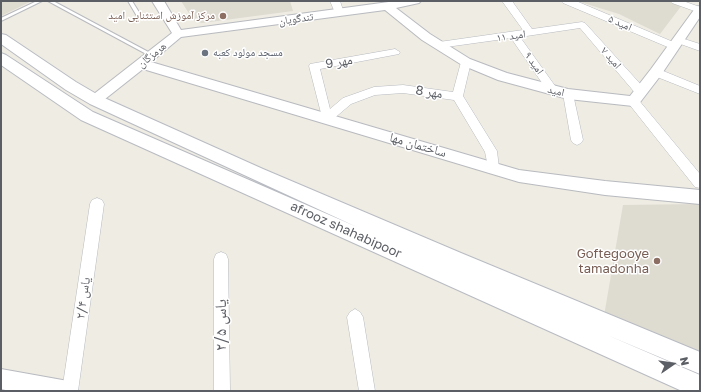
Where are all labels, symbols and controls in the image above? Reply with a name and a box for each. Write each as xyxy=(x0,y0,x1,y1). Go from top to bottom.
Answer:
place label: مرکز آموزش استثنایی امید xyxy=(108,9,215,23)
street label: تندگویان xyxy=(278,10,314,28)
marker: مرکز آموزش استثنایی امید xyxy=(218,11,228,21)
street label: امید ۵ xyxy=(606,12,634,34)
street label: امید ۱۱ xyxy=(496,27,526,45)
street label: هرمزگان xyxy=(135,39,169,71)
street label: امید ۷ xyxy=(598,44,624,72)
place label: مسجد مولود کعبه xyxy=(213,46,283,60)
marker: مسجد مولود کعبه xyxy=(200,48,210,58)
street label: امید ۹ xyxy=(522,49,546,77)
street label: مهر 9 xyxy=(324,52,354,72)
street label: مهر 8 xyxy=(414,82,444,102)
street label: امید xyxy=(546,83,566,99)
street label: ساختمان مها xyxy=(388,129,448,161)
street label: afrooz shahabipoor xyxy=(288,198,404,262)
place label: Goftegooye tamadonha xyxy=(577,246,649,277)
marker: Goftegooye tamadonha xyxy=(652,256,662,266)
street label: یاس ۲/۴ xyxy=(72,276,94,320)
street label: یاس ۲/۵ xyxy=(211,299,231,351)
north arrow xyxy=(653,344,693,384)
text: N xyxy=(678,356,692,367)

